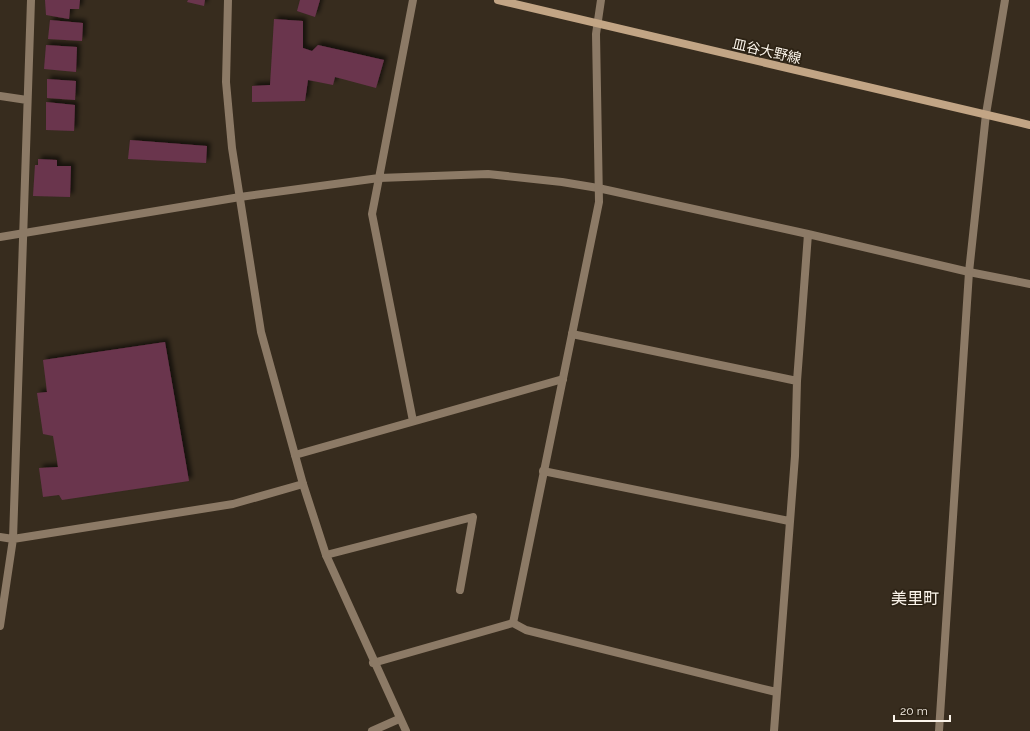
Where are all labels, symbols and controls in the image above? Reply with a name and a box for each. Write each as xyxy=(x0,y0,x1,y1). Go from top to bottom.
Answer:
street label: 皿谷大野線 xyxy=(731,35,803,67)
district label: 美里町 xyxy=(891,589,939,608)
scale bar xyxy=(894,697,950,723)
text: 20 m xyxy=(900,704,928,718)

